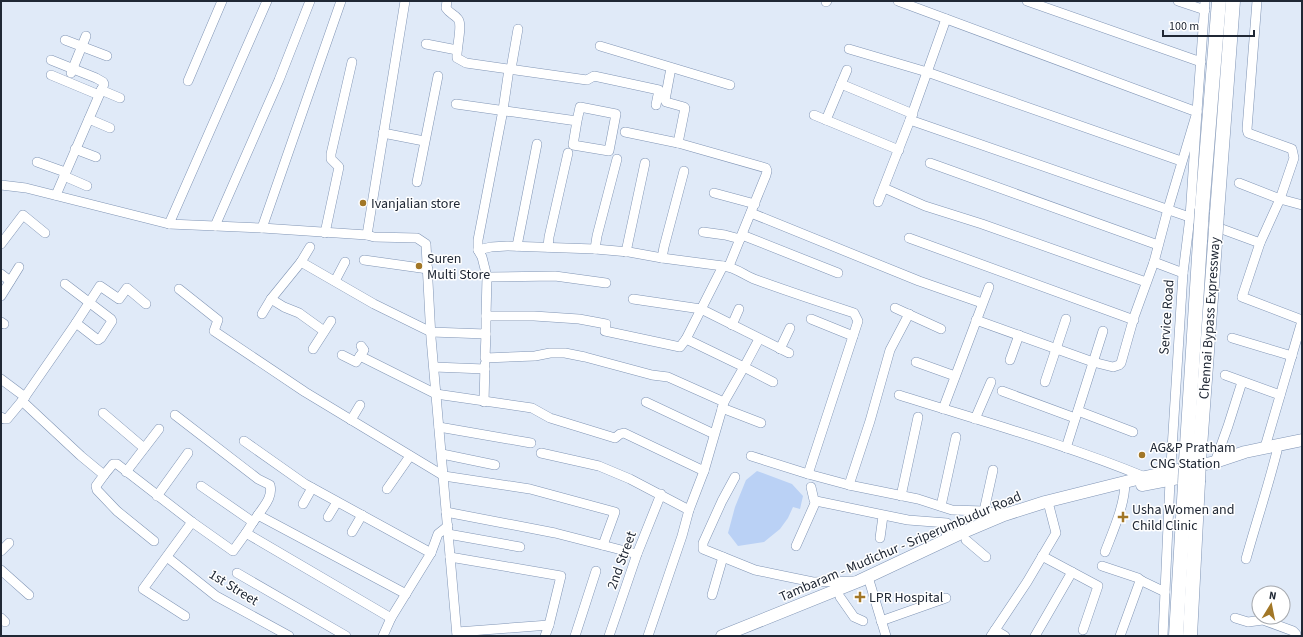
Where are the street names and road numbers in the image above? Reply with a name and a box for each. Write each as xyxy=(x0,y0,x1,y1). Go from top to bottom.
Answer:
street label: Chennai Bypass Expressway xyxy=(1194,236,1226,400)
street label: Service Road xyxy=(1154,279,1180,355)
street label: Tambaram - Mudichur - Sriperumbudur Road xyxy=(776,487,1025,607)
street label: 2nd Street xyxy=(602,528,642,592)
street label: 1st Street xyxy=(205,565,262,611)

